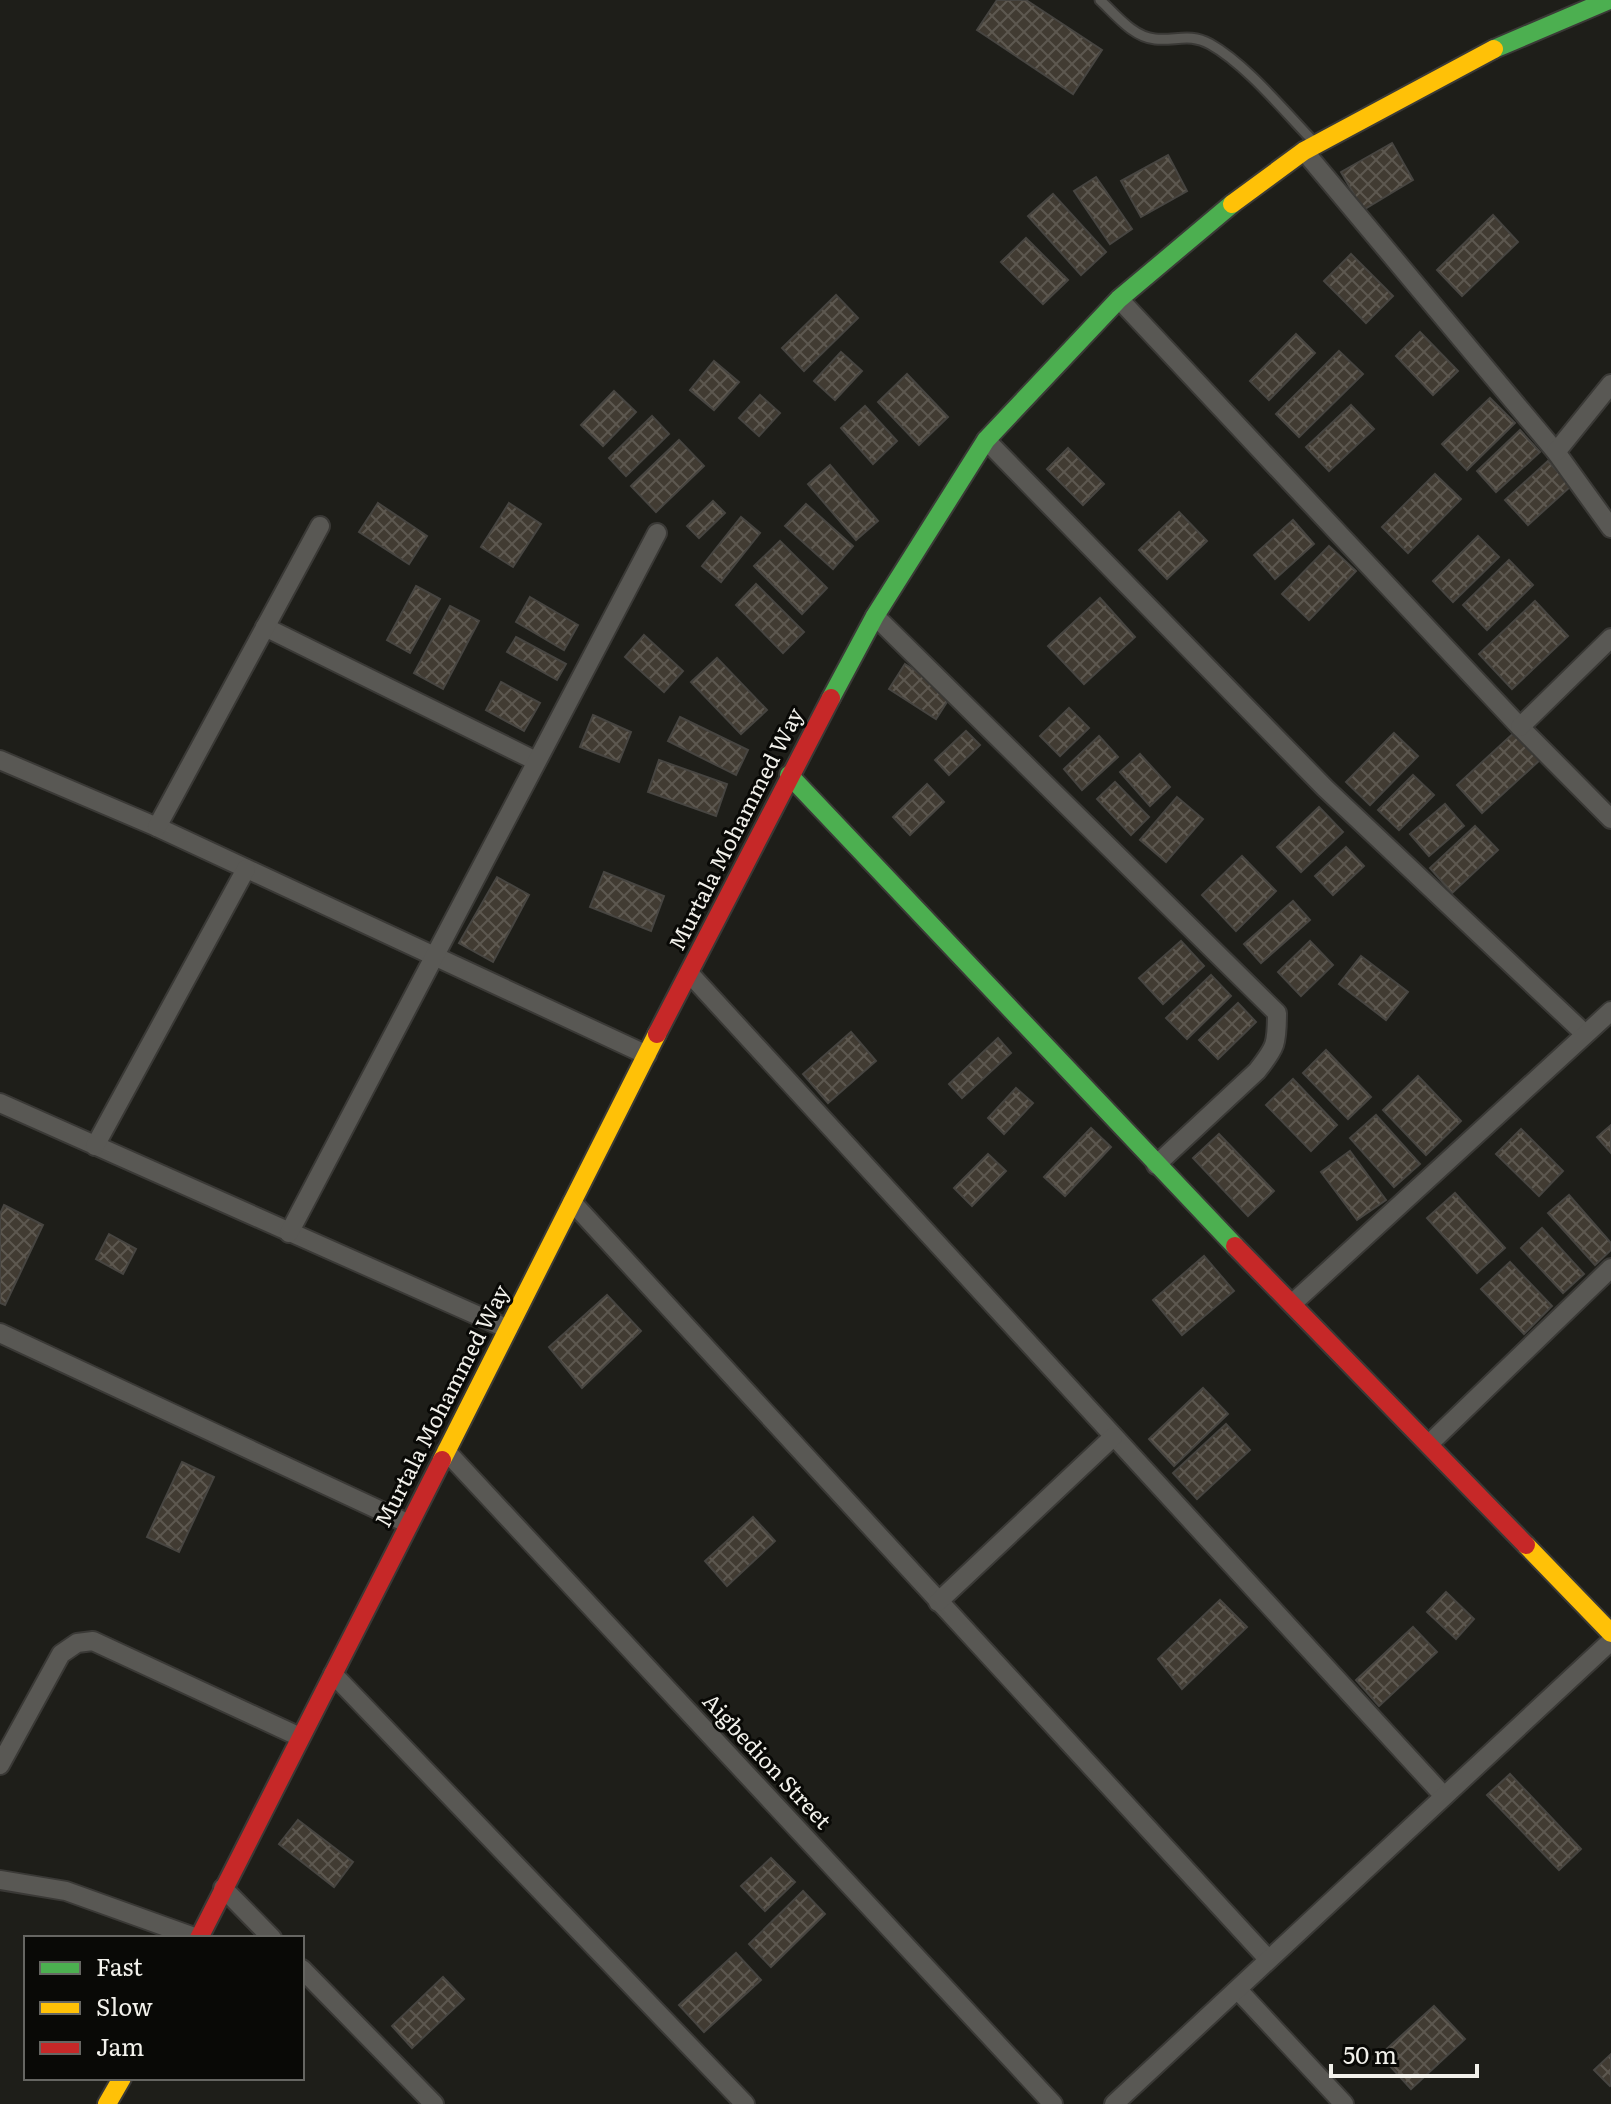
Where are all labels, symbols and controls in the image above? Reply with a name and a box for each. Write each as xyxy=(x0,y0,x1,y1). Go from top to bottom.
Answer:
street label: Murtala Mohammed Way xyxy=(659,701,810,955)
street label: Murtala Mohammed Way xyxy=(365,1278,516,1532)
street label: Aigbedion Street xyxy=(696,1685,840,1836)
legend xyxy=(24,1936,304,2080)
text: Fast xyxy=(96,1948,143,1983)
text: Slow xyxy=(96,1988,153,2023)
text: Jam xyxy=(96,2028,144,2063)
scale bar xyxy=(1331,2028,1477,2078)
text: 50 m xyxy=(1343,2036,1397,2071)

